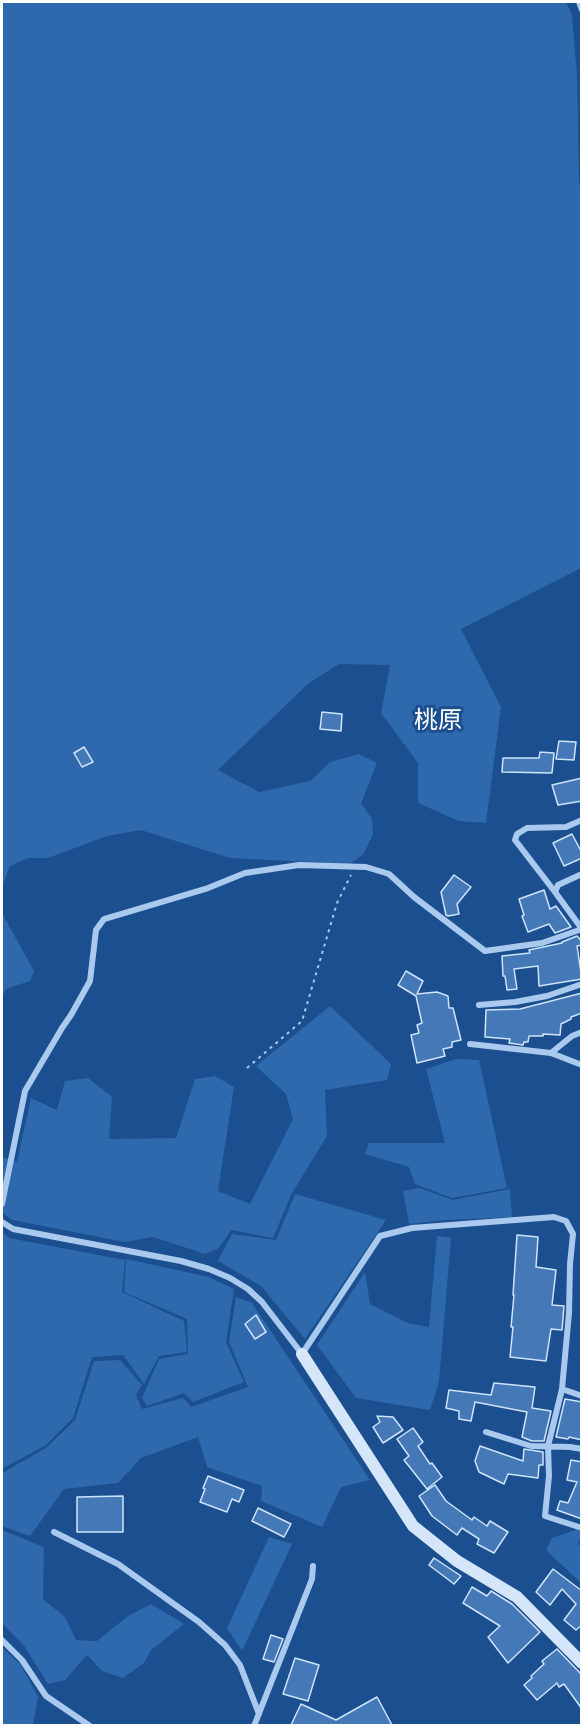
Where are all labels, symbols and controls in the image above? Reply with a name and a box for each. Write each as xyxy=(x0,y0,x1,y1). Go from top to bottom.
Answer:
district label: 桃原 xyxy=(414,709,462,737)

